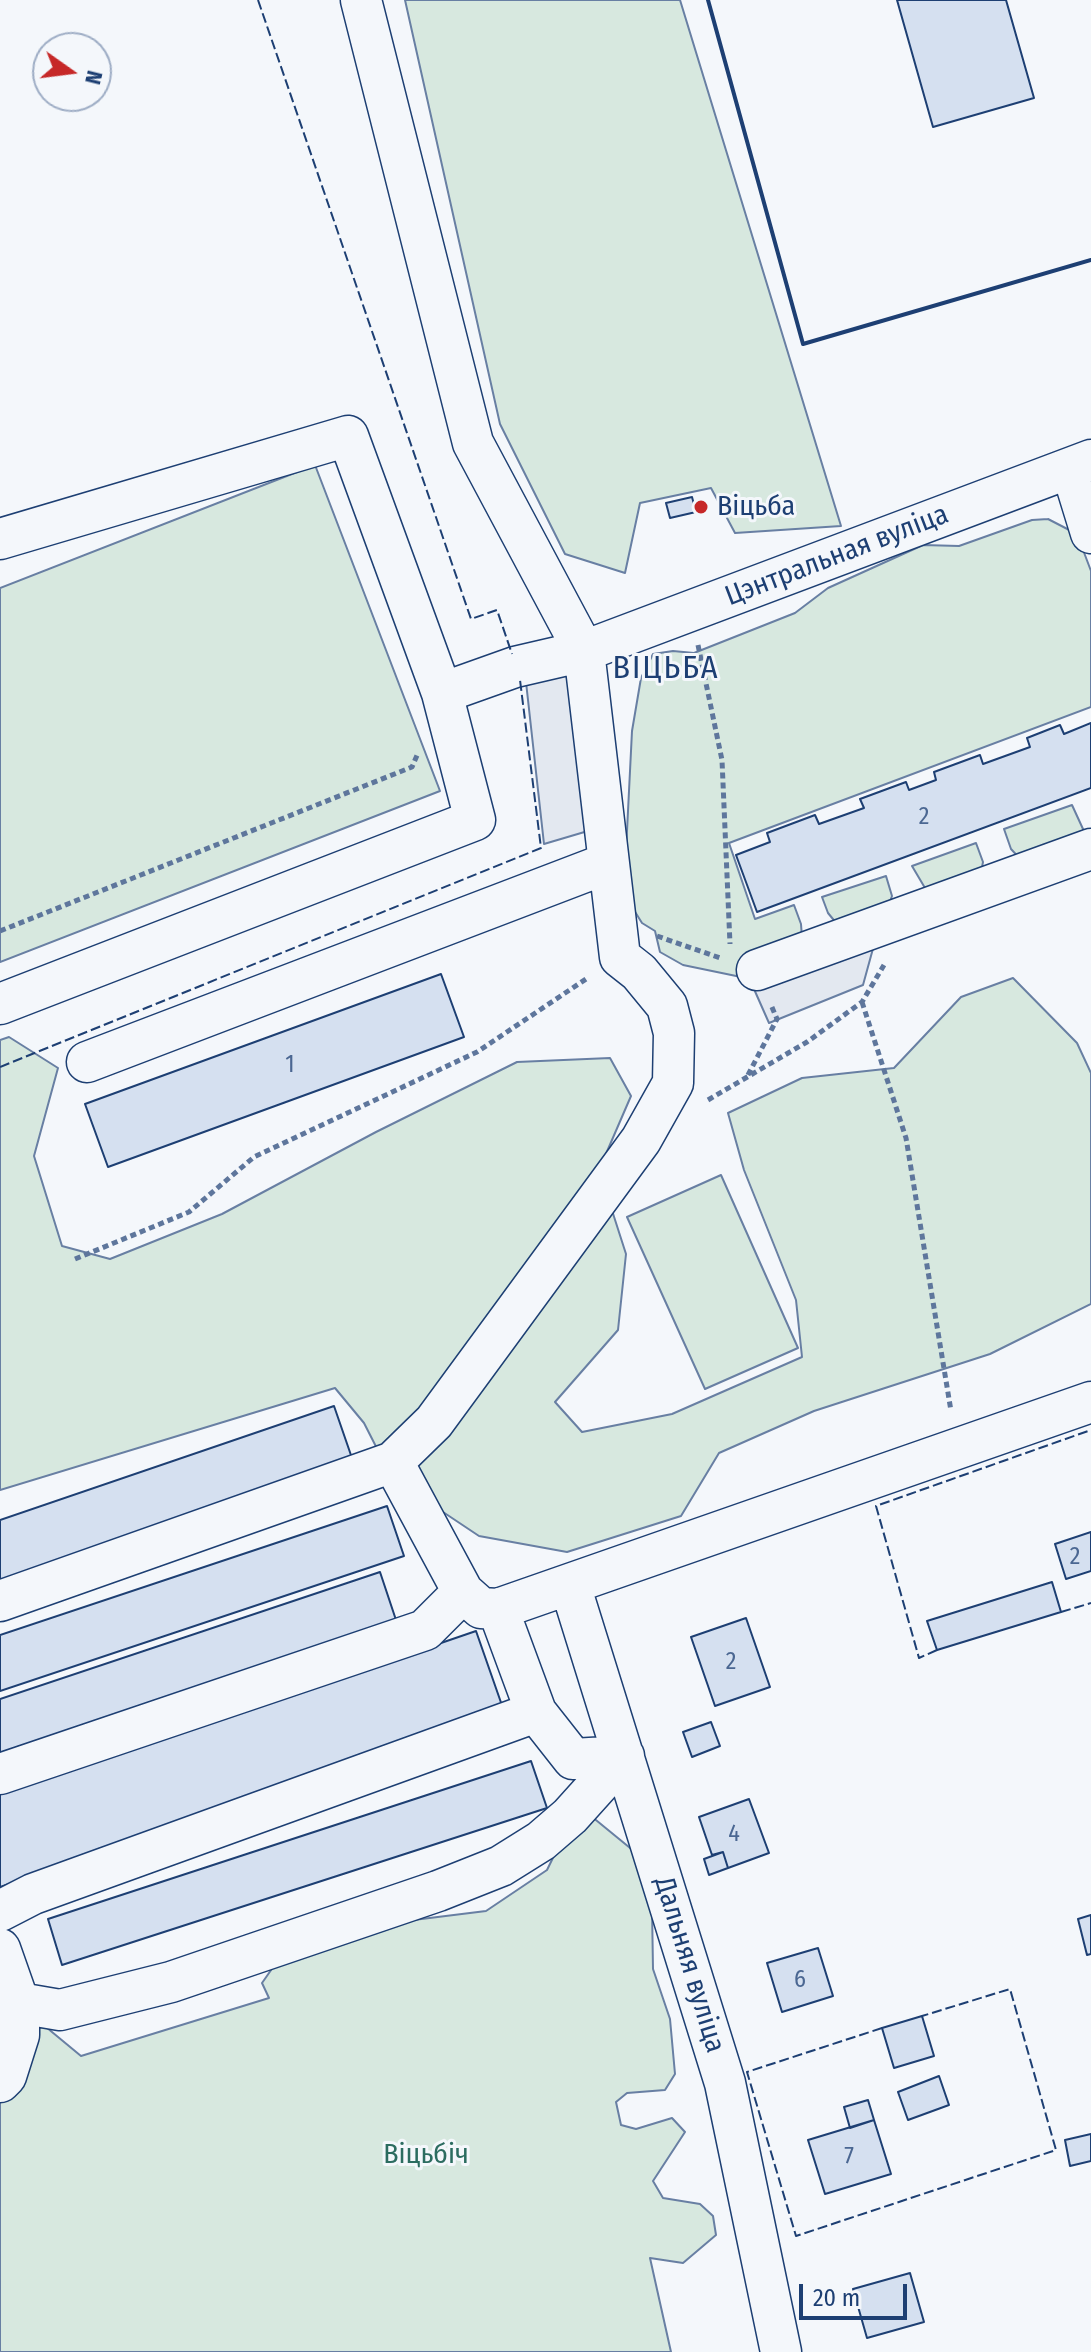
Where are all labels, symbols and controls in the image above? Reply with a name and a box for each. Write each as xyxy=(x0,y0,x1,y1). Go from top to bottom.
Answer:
north arrow xyxy=(32,32,112,112)
text: N xyxy=(79,68,109,87)
place label: Віцьба xyxy=(717,490,795,524)
marker: Віцьба xyxy=(692,498,710,516)
street label: Цэнтральная вуліца xyxy=(721,498,953,614)
district label: ВІЦЬБА xyxy=(612,650,720,688)
house number: 2 xyxy=(919,803,929,831)
house number: 1 xyxy=(285,1051,295,1079)
house number: 2 xyxy=(1070,1543,1080,1571)
house number: 2 xyxy=(726,1648,736,1676)
house number: 4 xyxy=(728,1820,740,1848)
street label: Дальняя вуліца xyxy=(646,1873,732,2057)
house number: 6 xyxy=(794,1966,806,1994)
park label: Віцьбіч xyxy=(383,2138,469,2172)
house number: 7 xyxy=(844,2143,854,2171)
scale bar xyxy=(803,2268,911,2318)
text: 20 m xyxy=(813,2284,860,2312)

